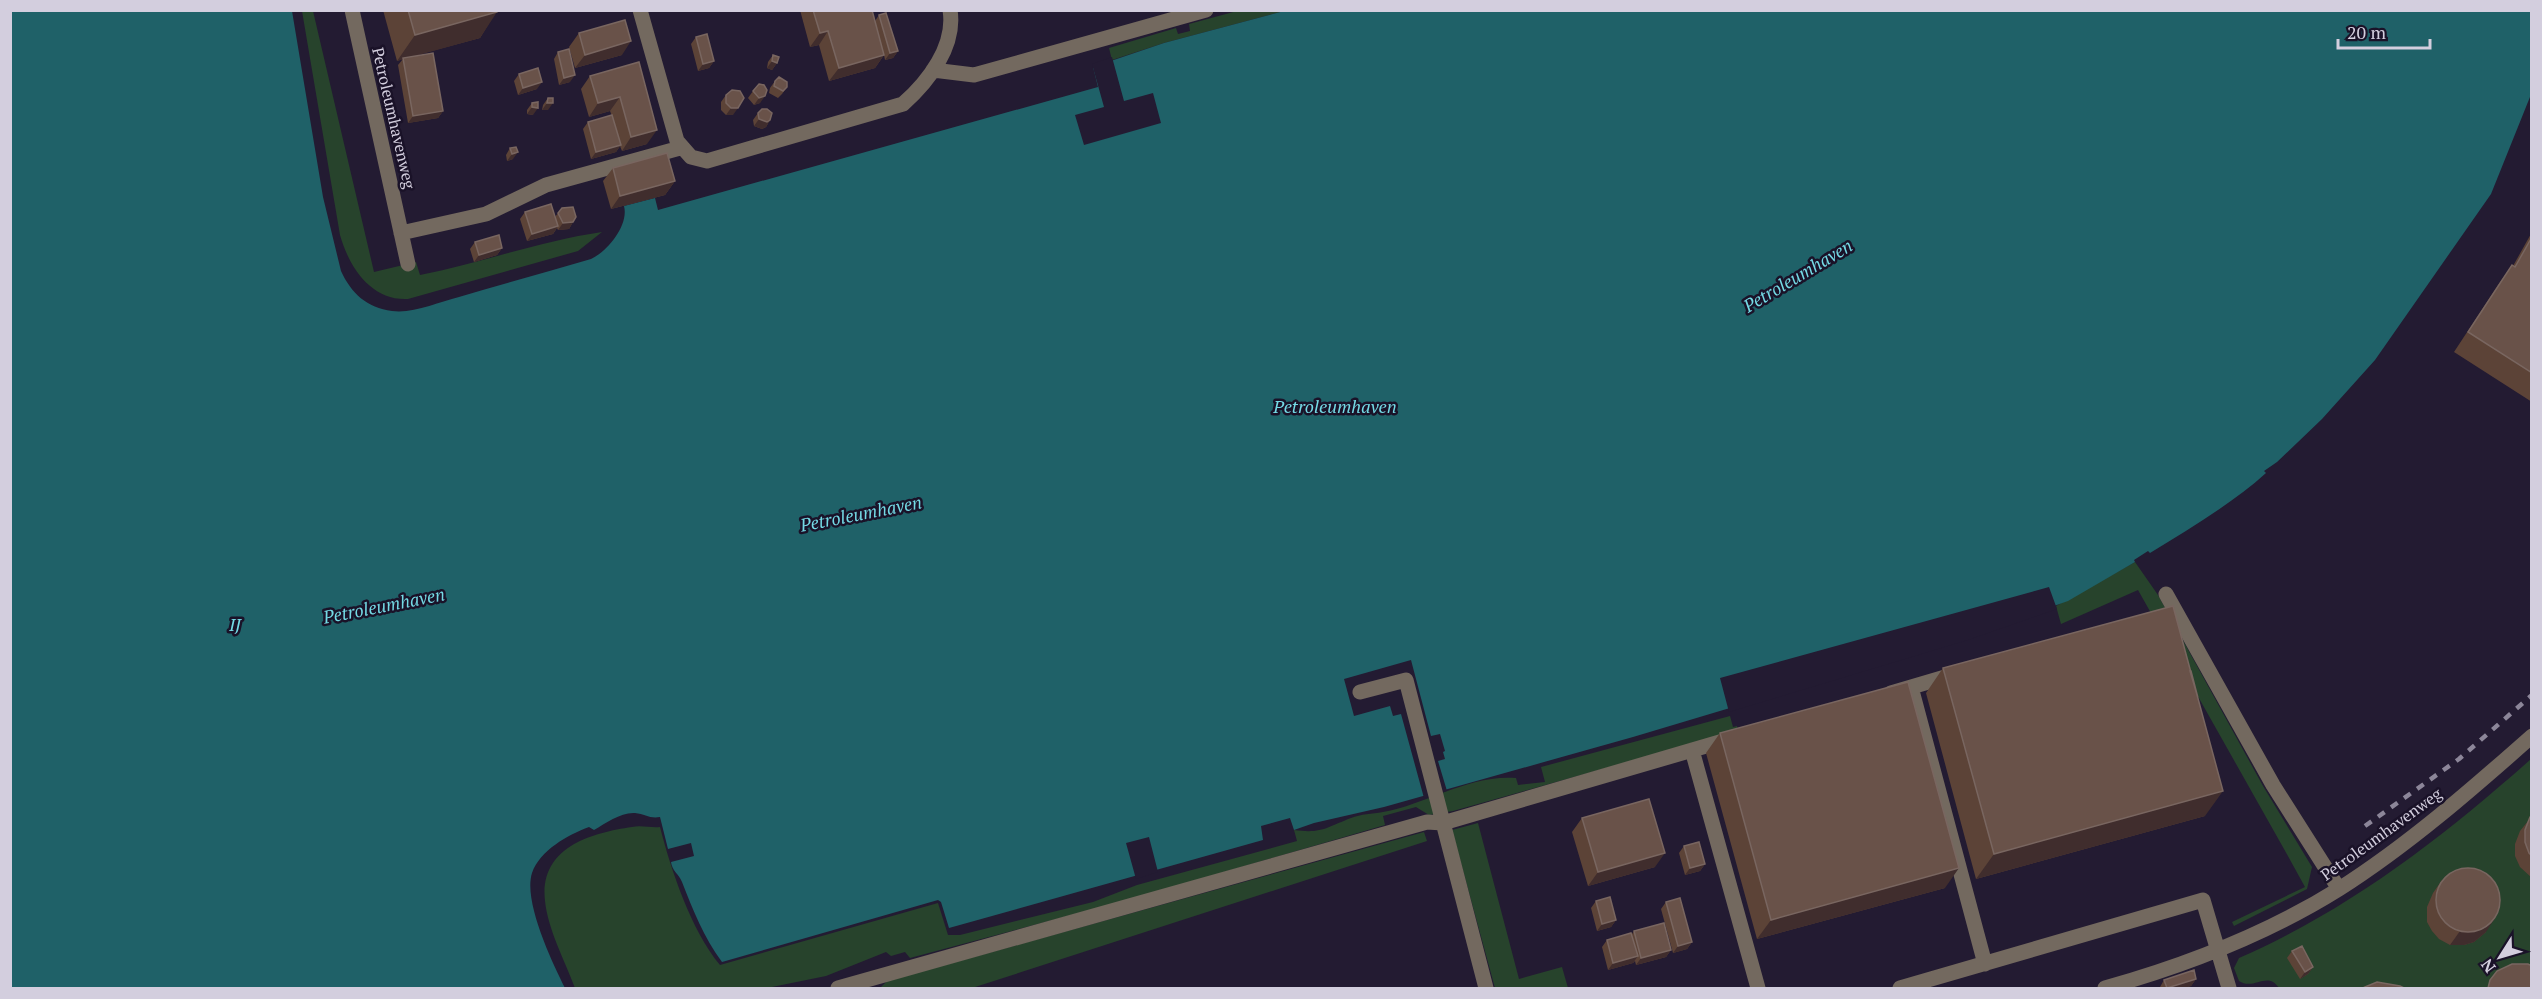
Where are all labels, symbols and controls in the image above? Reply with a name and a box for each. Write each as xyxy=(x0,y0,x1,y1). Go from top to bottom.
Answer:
scale bar xyxy=(2338,12,2430,50)
text: 20 m xyxy=(2347,20,2387,44)
street label: Petroleumhavenweg xyxy=(367,45,421,192)
water label: Petroleumhaven xyxy=(1738,233,1857,318)
water label: Petroleumhaven xyxy=(1272,394,1397,418)
water label: Petroleumhaven xyxy=(797,489,924,537)
water label: Petroleumhaven xyxy=(320,581,447,629)
water label: IJ xyxy=(228,612,243,636)
street label: Petroleumhavenweg xyxy=(2316,782,2446,885)
north arrow xyxy=(2470,927,2530,987)
text: N xyxy=(2476,955,2500,977)

